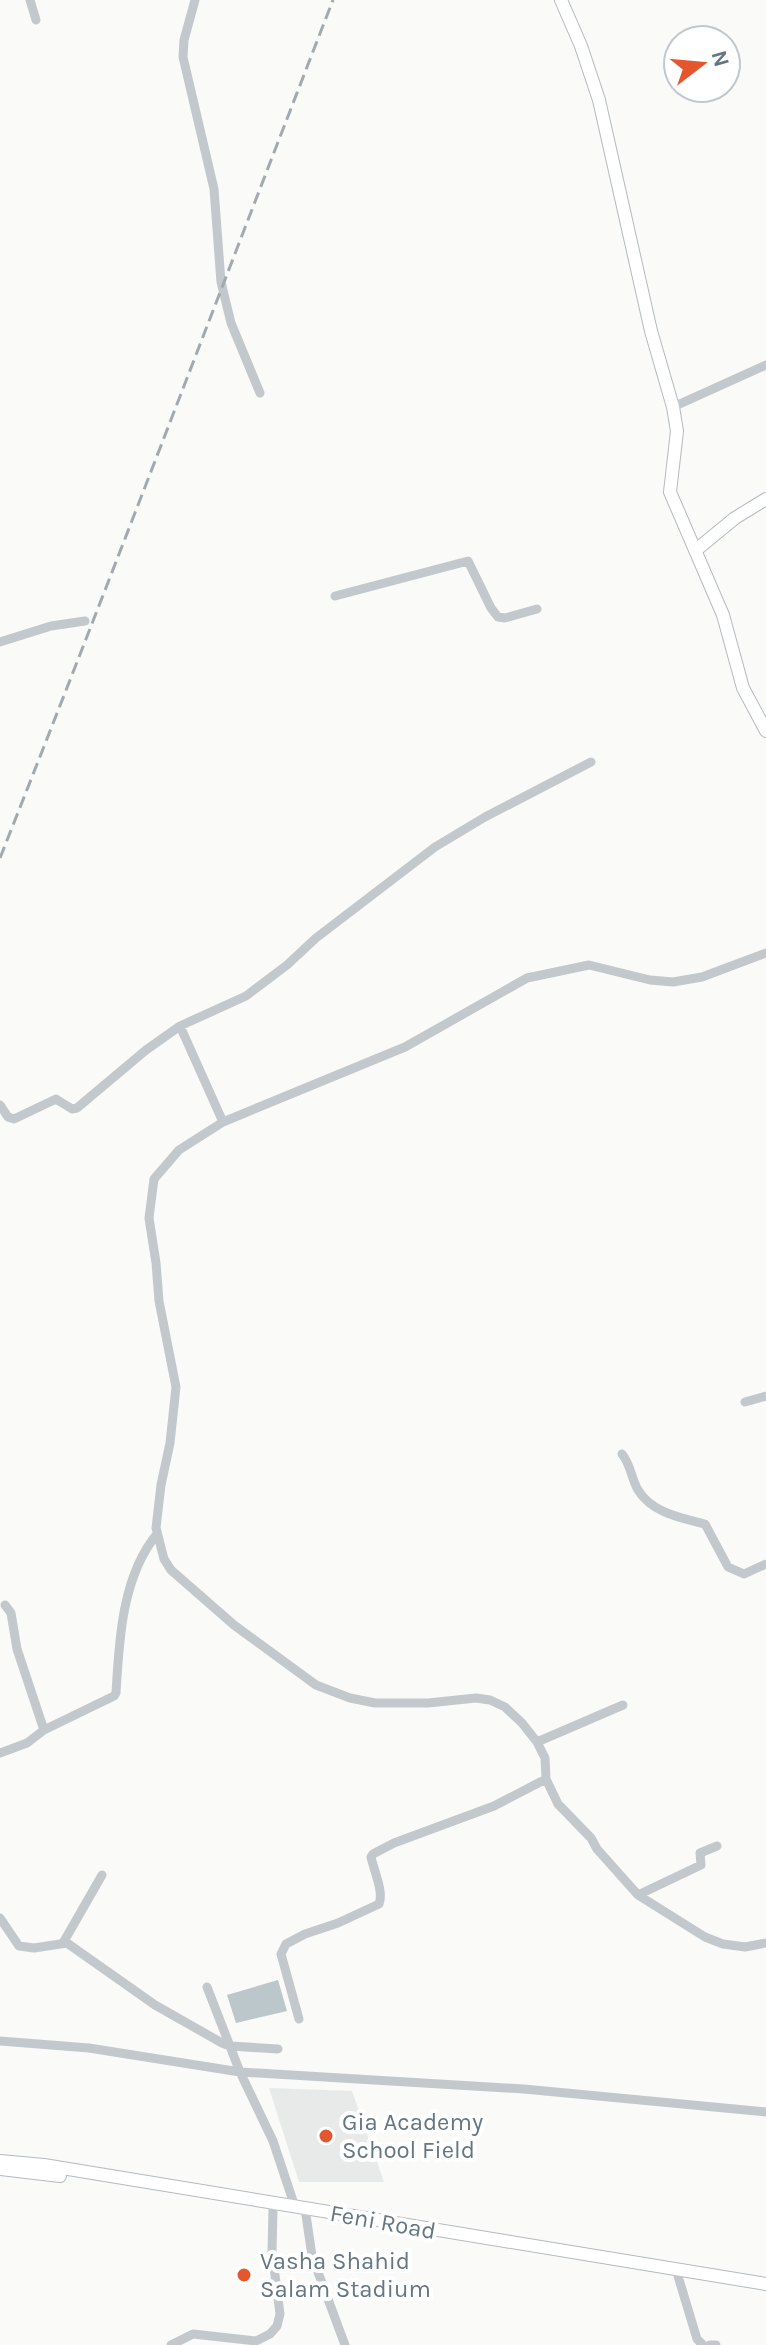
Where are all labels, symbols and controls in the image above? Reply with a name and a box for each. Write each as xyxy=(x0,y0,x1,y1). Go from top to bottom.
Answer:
north arrow xyxy=(662,24,742,104)
text: N xyxy=(706,48,735,70)
place label: Gia Academy School Field xyxy=(342,2108,483,2164)
marker: Gia Academy School Field xyxy=(317,2127,335,2145)
street label: Feni Road xyxy=(328,2199,438,2245)
place label: Vasha Shahid Salam Stadium xyxy=(260,2247,431,2303)
marker: Vasha Shahid Salam Stadium xyxy=(235,2266,253,2284)

